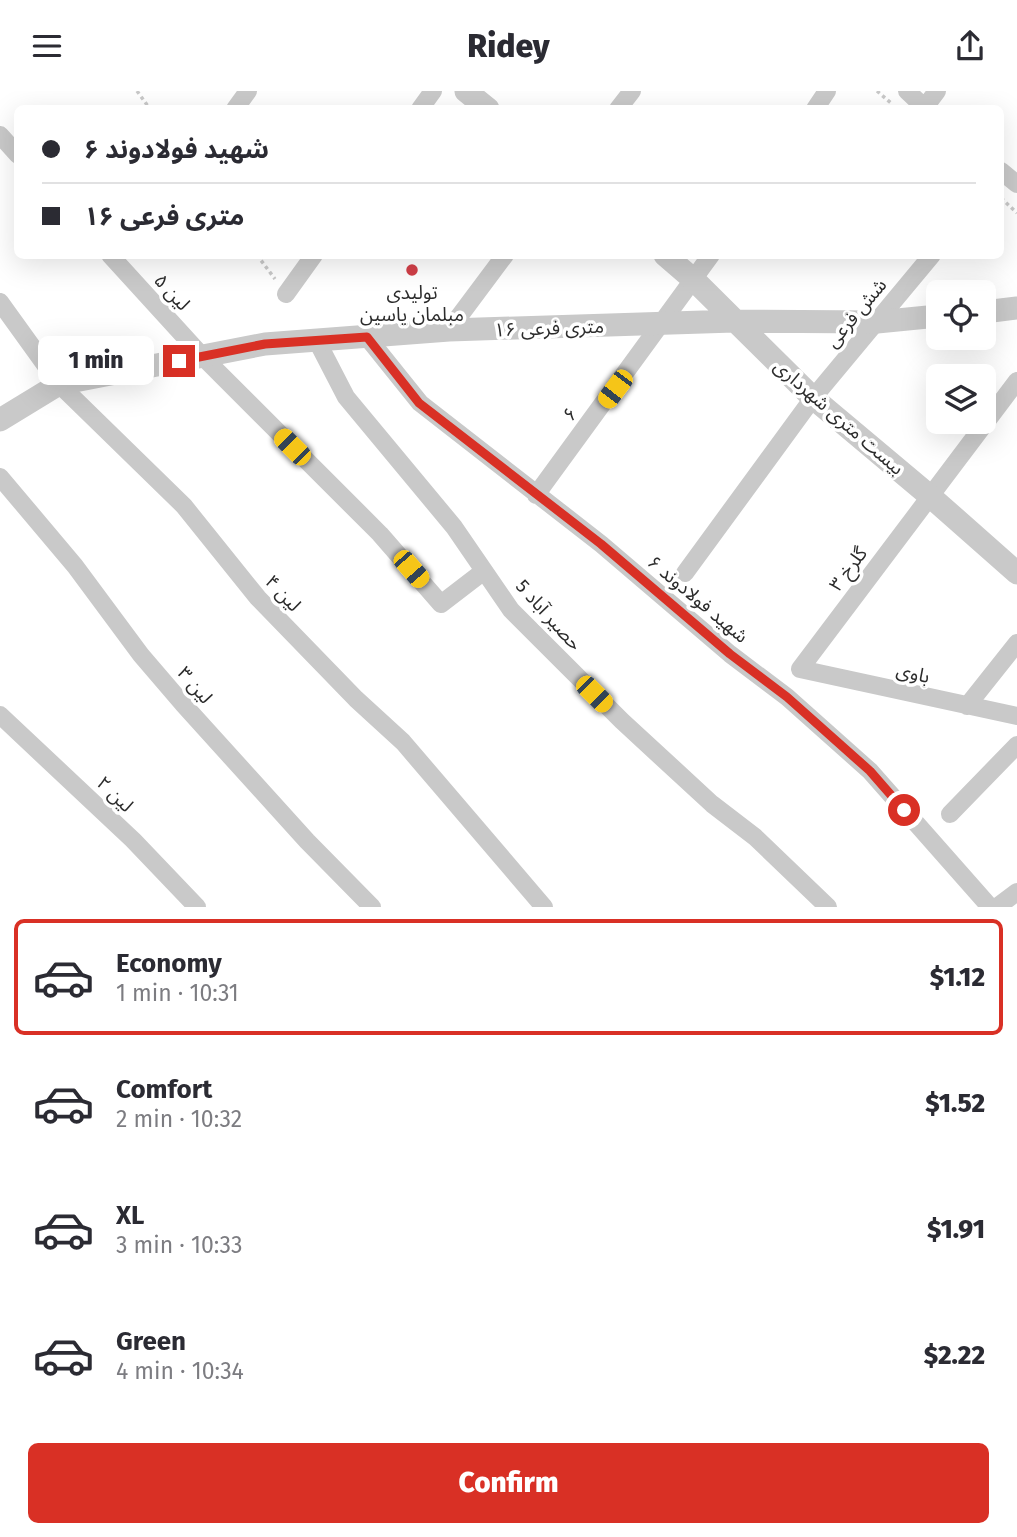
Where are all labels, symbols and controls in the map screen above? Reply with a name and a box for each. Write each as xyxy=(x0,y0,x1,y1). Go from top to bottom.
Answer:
icon: menu xyxy=(28,27,66,65)
text: Ridey xyxy=(467,27,550,65)
icon: share xyxy=(951,27,989,65)
text: شهید فولادوند ۶ xyxy=(84,134,269,165)
text: ۱۶ متری فرعی xyxy=(84,201,244,232)
marker: تولیدی مبلمان یاسین xyxy=(404,262,420,278)
street label: لین ۵ xyxy=(149,269,195,315)
street label: شش فرعی xyxy=(820,274,892,352)
map controls xyxy=(926,280,996,434)
button: locate xyxy=(926,280,996,350)
place label: تولیدی مبلمان یاسین xyxy=(360,281,464,326)
street label: ۱۶ متری فرعی xyxy=(494,315,604,341)
callout: 1 min xyxy=(39,337,154,385)
route end xyxy=(163,345,195,377)
text: 1 min xyxy=(68,346,124,374)
street label: بیست متری شهرداری xyxy=(769,354,909,480)
button: layers xyxy=(926,364,996,434)
car xyxy=(594,366,637,412)
street label: ۶ xyxy=(558,403,582,425)
car xyxy=(270,425,315,469)
street label: گلرخ ۳ xyxy=(824,542,874,597)
car xyxy=(390,546,433,592)
street label: شهید فولادوند ۶ xyxy=(643,550,753,648)
street label: لین ۴ xyxy=(260,570,306,616)
street label: حصیر آباد 5 xyxy=(511,575,587,655)
street label: باوی xyxy=(894,658,932,688)
street label: لین ۳ xyxy=(173,662,217,708)
car xyxy=(572,672,617,716)
street label: لین ۲ xyxy=(92,771,138,817)
route start xyxy=(888,794,920,826)
icon: car xyxy=(32,946,95,1009)
text: Economy xyxy=(116,948,222,979)
text: $1.12 xyxy=(930,962,985,993)
text: 1 min · 10:31 xyxy=(116,979,239,1007)
icon: car xyxy=(32,1072,95,1135)
text: Comfort xyxy=(116,1074,212,1105)
text: $1.52 xyxy=(925,1088,985,1119)
text: 2 min · 10:32 xyxy=(116,1105,242,1133)
icon: car xyxy=(32,1198,95,1261)
text: XL xyxy=(116,1200,144,1231)
text: $1.91 xyxy=(927,1214,985,1245)
text: 3 min · 10:33 xyxy=(116,1231,242,1259)
icon: car xyxy=(32,1324,95,1387)
text: Green xyxy=(116,1326,186,1357)
text: $2.22 xyxy=(924,1340,985,1371)
text: 4 min · 10:34 xyxy=(116,1357,244,1385)
button: Confirm xyxy=(28,1443,989,1523)

